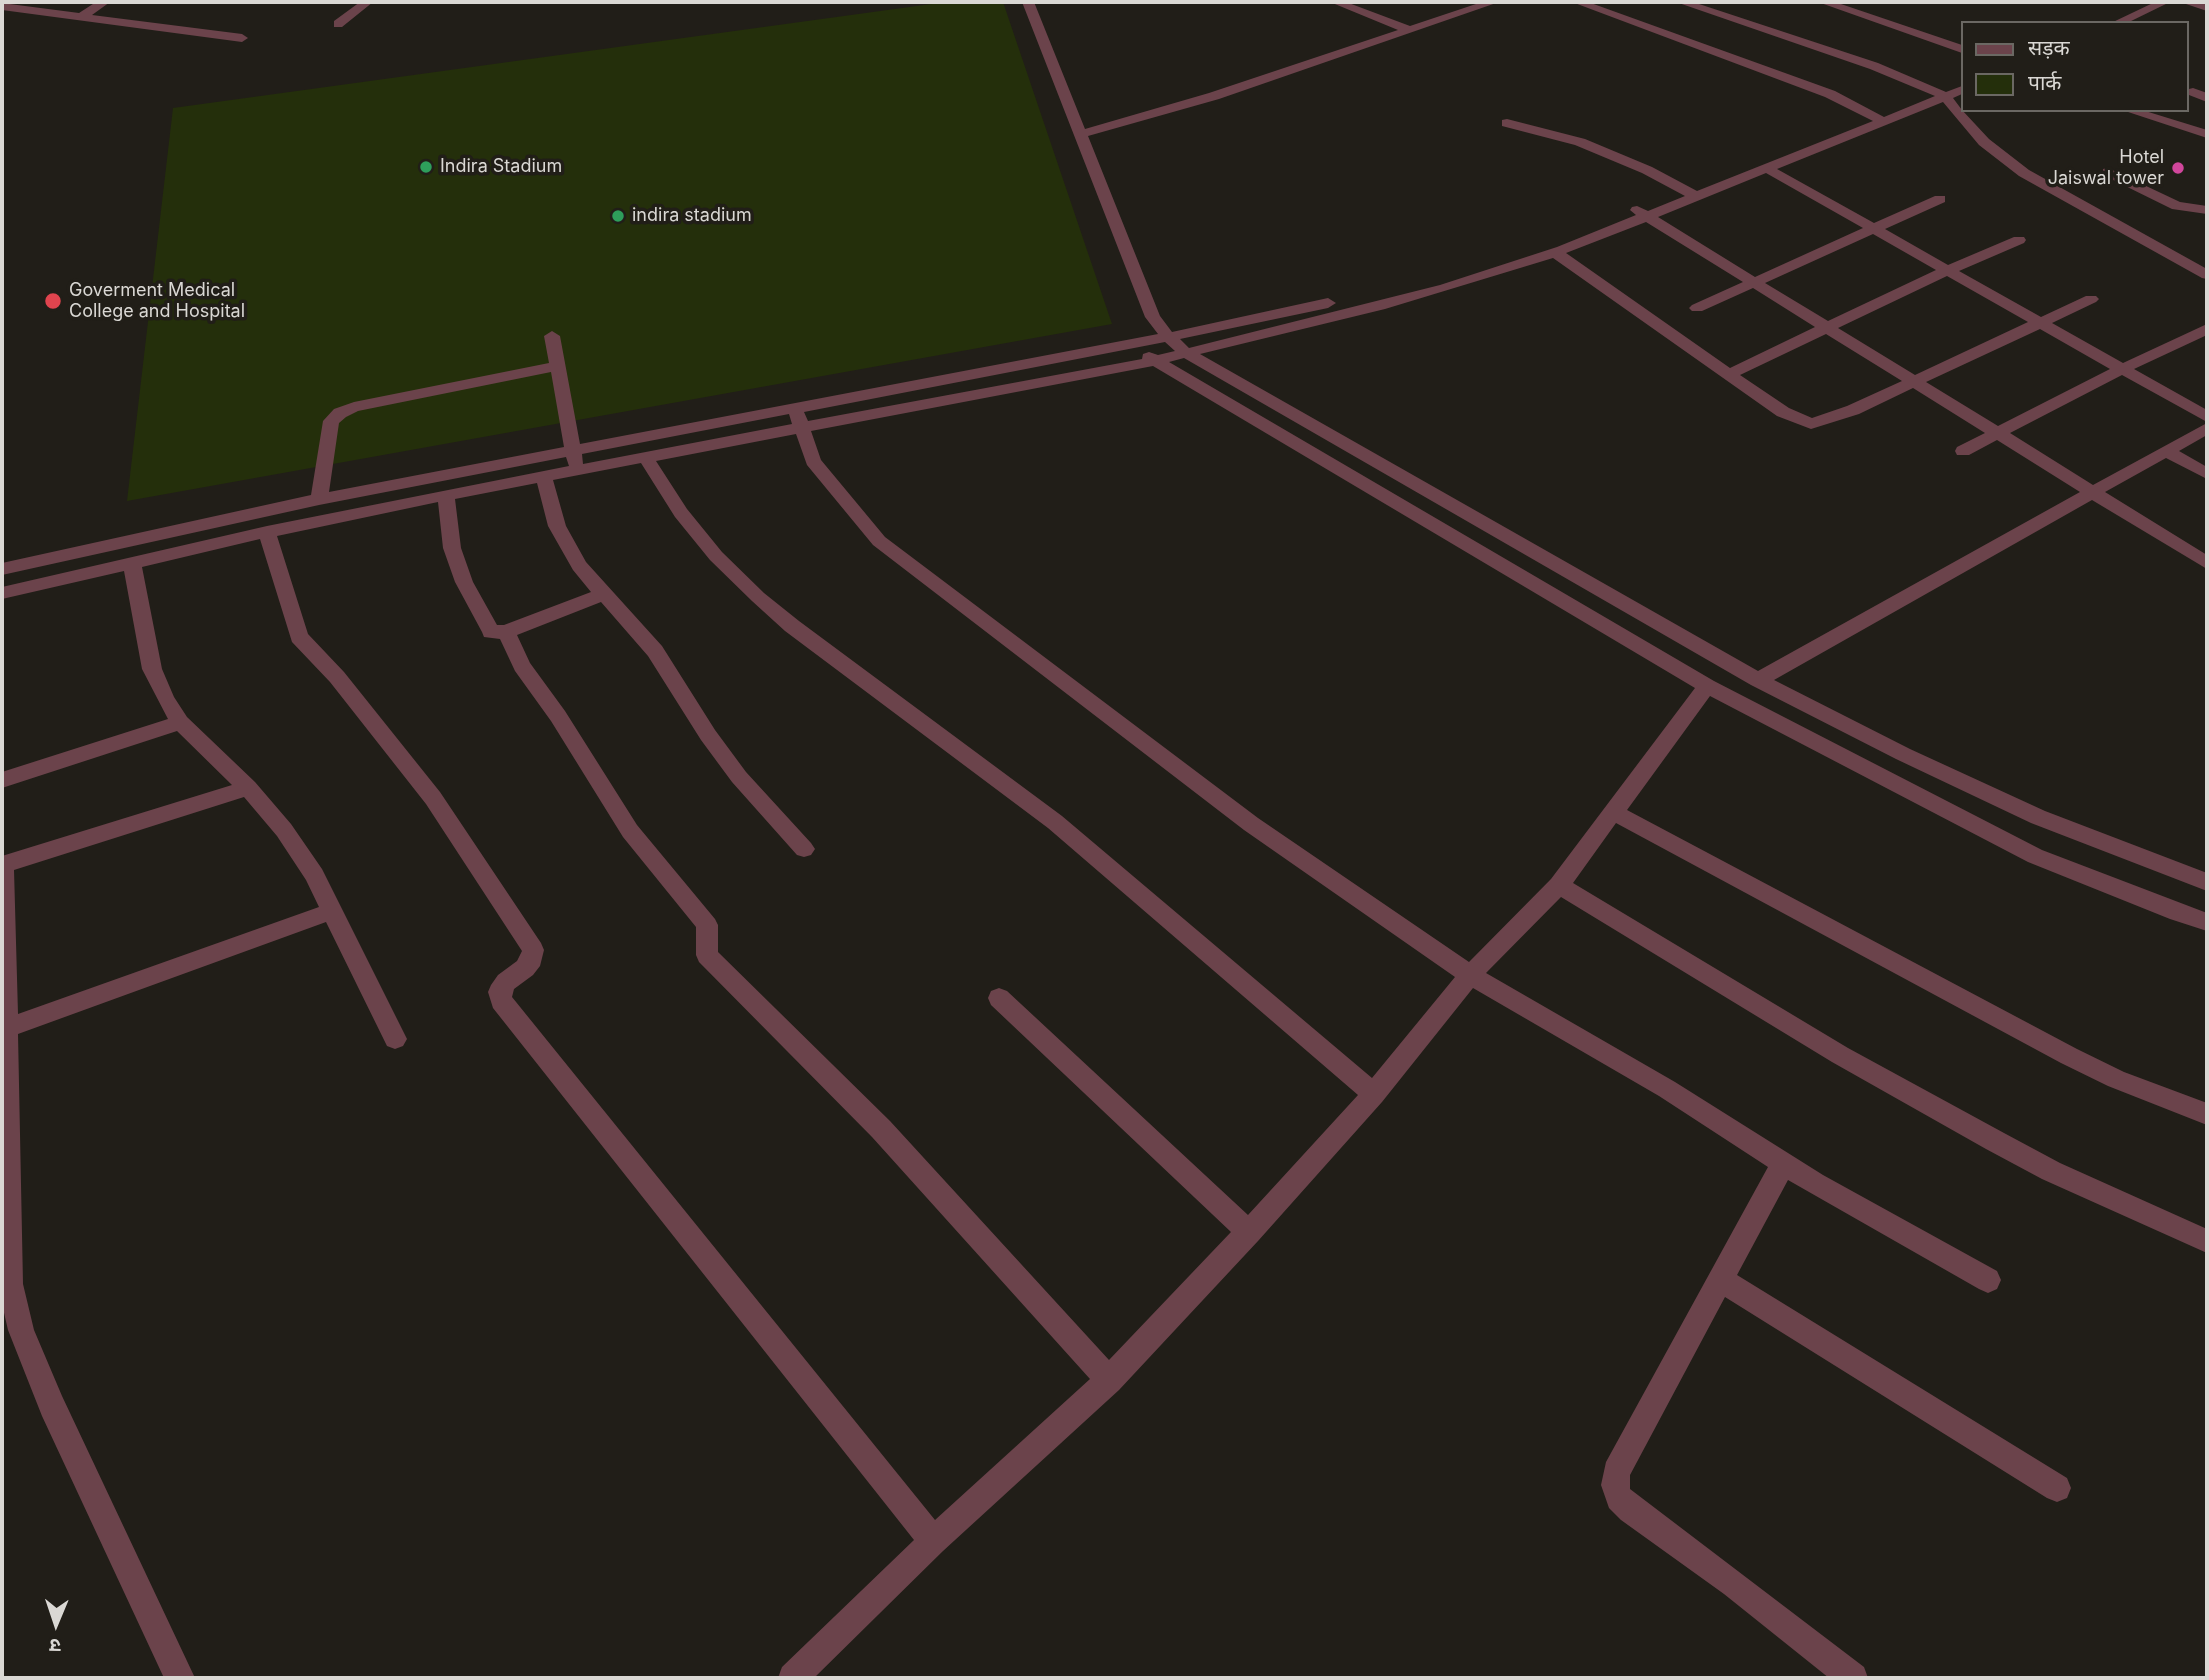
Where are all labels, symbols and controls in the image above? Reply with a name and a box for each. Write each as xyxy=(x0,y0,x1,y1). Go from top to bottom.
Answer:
legend xyxy=(1960,21,2188,112)
text: सड़क xyxy=(2028,35,2070,60)
text: पार्क xyxy=(2028,70,2062,95)
place label: Hotel Jaiswal tower xyxy=(2048,147,2164,190)
place label: Indira Stadium xyxy=(440,156,562,178)
marker: Indira Stadium xyxy=(418,159,434,175)
marker: Hotel Jaiswal tower xyxy=(2170,160,2186,176)
place label: indira stadium xyxy=(632,205,752,227)
marker: indira stadium xyxy=(610,208,626,224)
place label: Goverment Medical College and Hospital xyxy=(69,280,245,322)
marker: Goverment Medical College and Hospital xyxy=(43,291,63,311)
north arrow xyxy=(21,1589,91,1659)
text: उ xyxy=(49,1634,61,1657)

